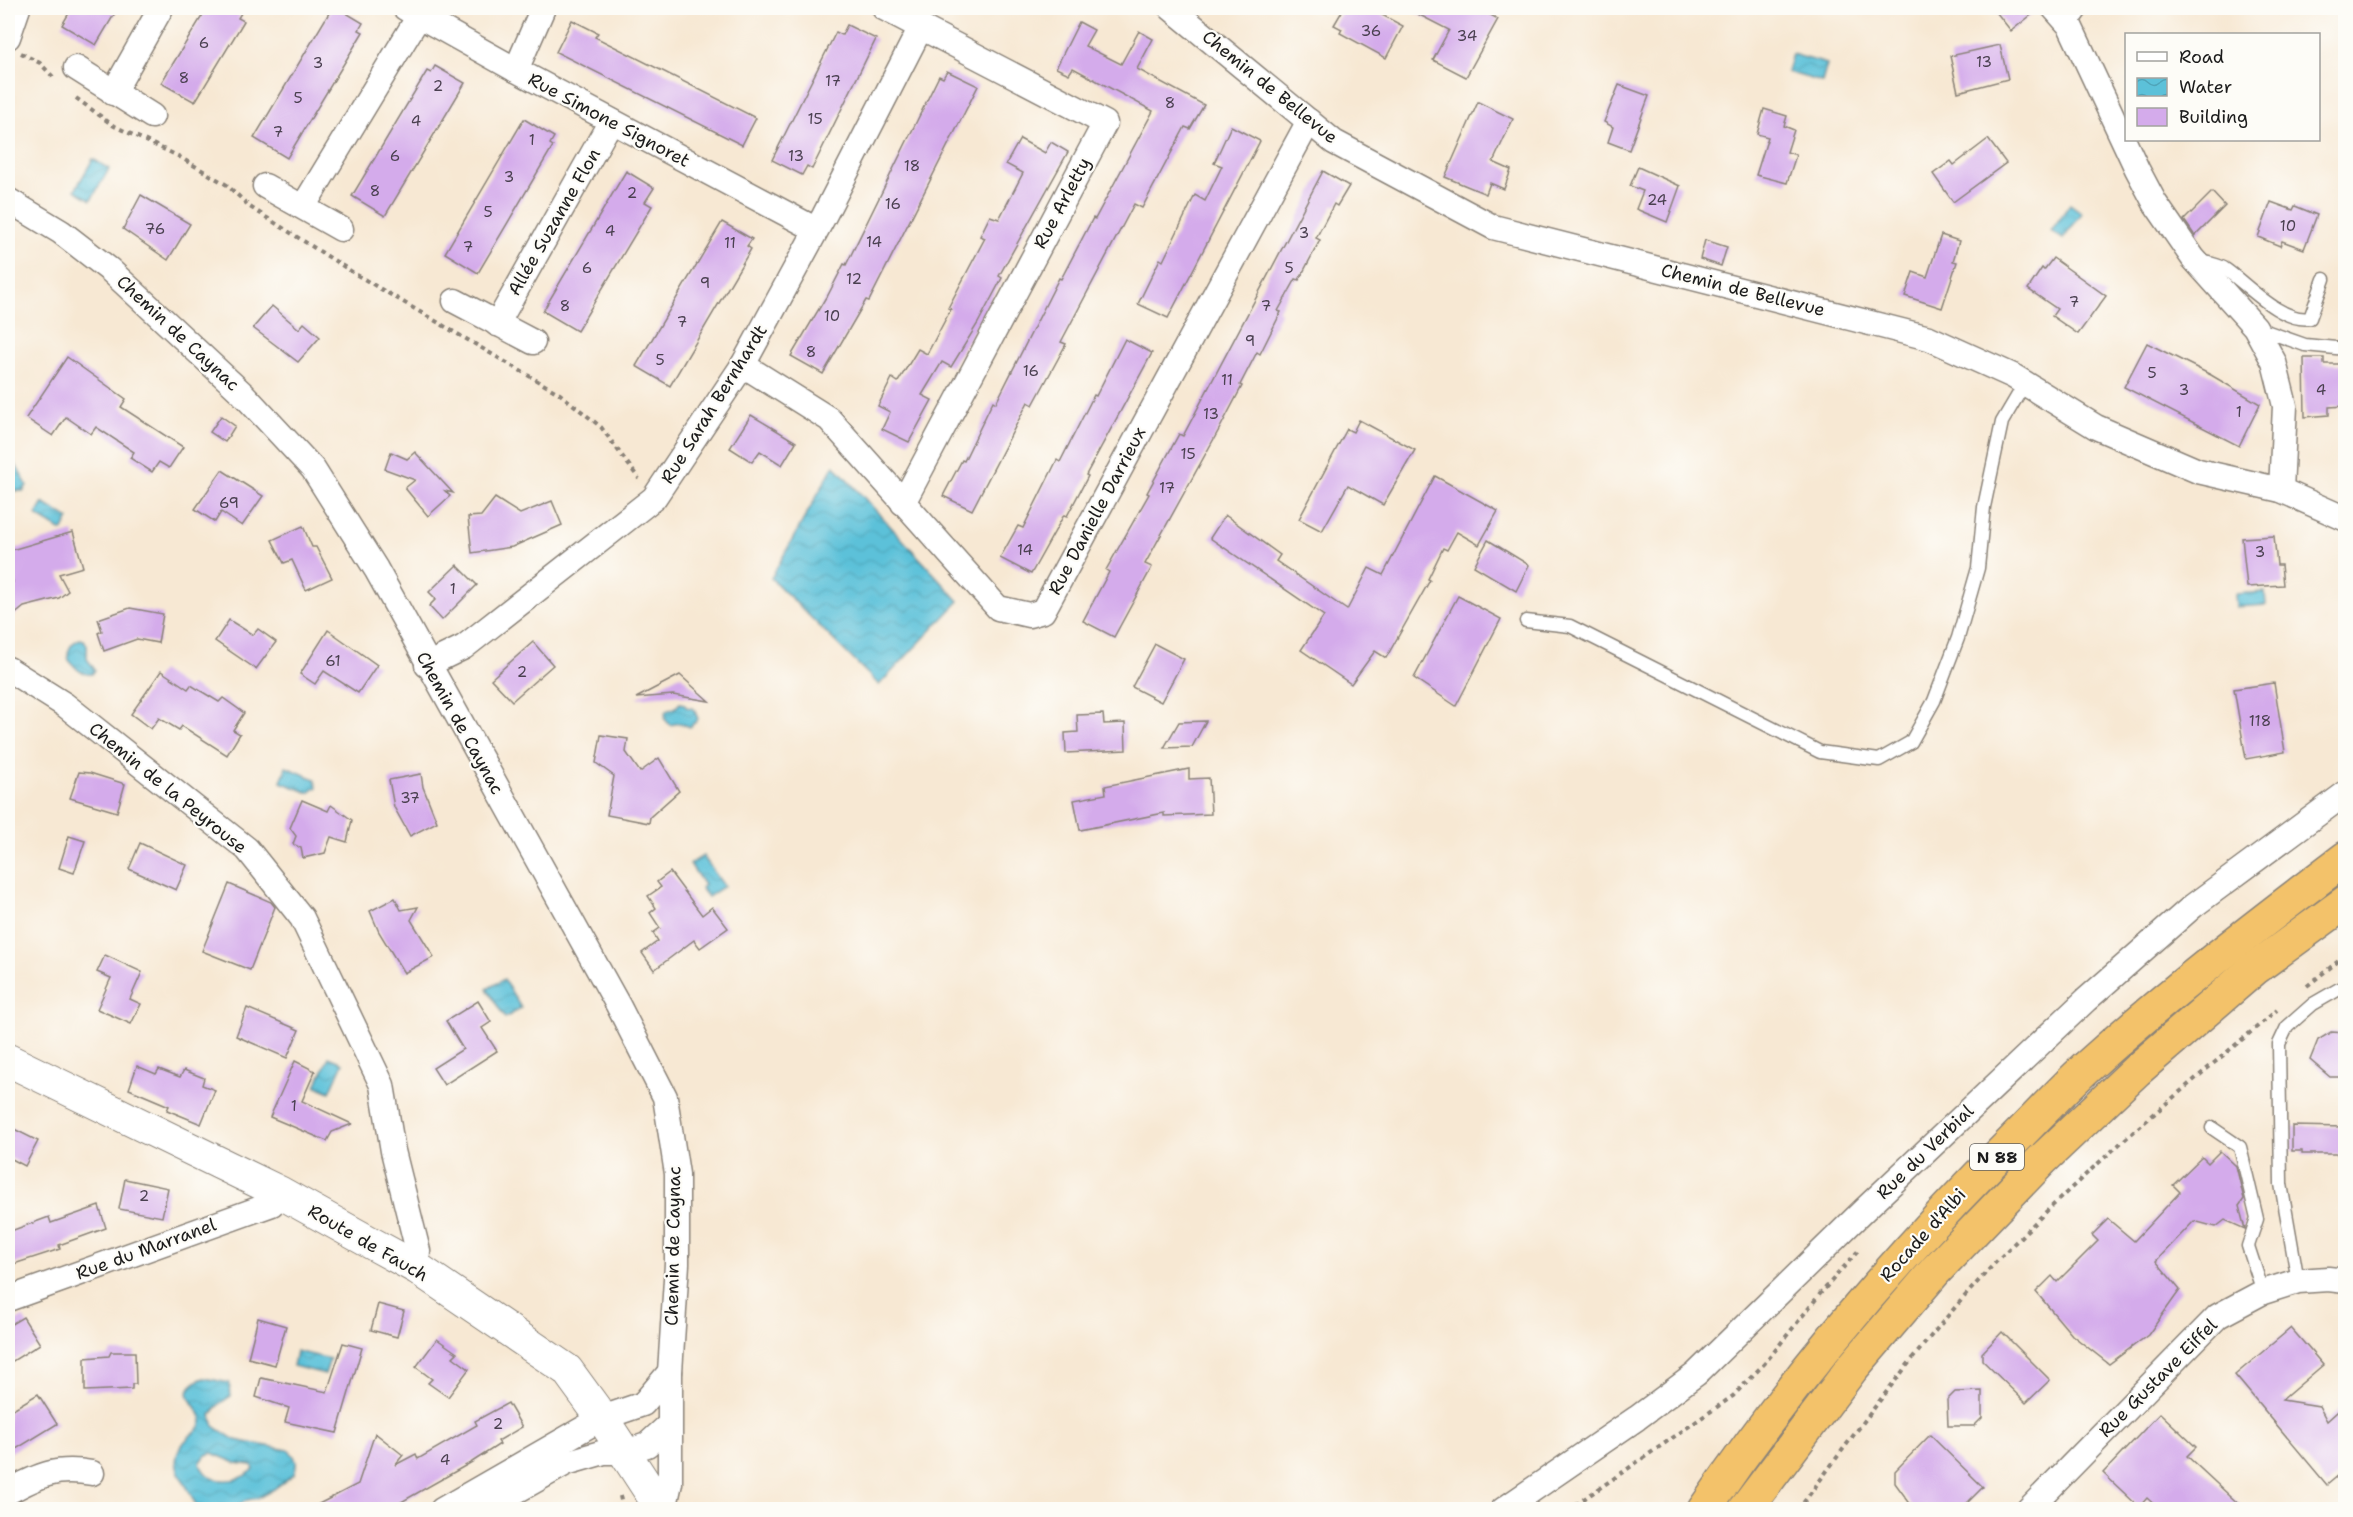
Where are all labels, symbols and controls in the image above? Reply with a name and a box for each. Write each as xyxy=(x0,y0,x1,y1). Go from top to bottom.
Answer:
house number: 36 xyxy=(1361,21,1381,41)
street label: Chemin de Bellevue xyxy=(1197,25,1343,149)
house number: 34 xyxy=(1457,26,1477,46)
house number: 6 xyxy=(199,33,209,53)
legend xyxy=(2125,33,2320,141)
text: Road xyxy=(2179,45,2224,69)
house number: 13 xyxy=(1976,52,1992,72)
house number: 3 xyxy=(313,53,323,73)
street label: Rue Simone Signoret xyxy=(524,67,694,173)
house number: 8 xyxy=(179,68,189,88)
house number: 17 xyxy=(825,71,841,91)
text: Water xyxy=(2179,75,2232,99)
house number: 2 xyxy=(433,76,443,96)
house number: 5 xyxy=(293,88,303,108)
house number: 8 xyxy=(1165,93,1175,113)
text: Building xyxy=(2179,105,2248,129)
house number: 15 xyxy=(807,109,823,129)
house number: 4 xyxy=(411,111,421,131)
house number: 7 xyxy=(273,122,283,142)
house number: 1 xyxy=(529,130,535,150)
street label: Allée Suzanne Flon xyxy=(502,144,606,300)
house number: 6 xyxy=(390,146,400,166)
house number: 13 xyxy=(788,146,804,166)
street label: Rue Arletty xyxy=(1028,153,1096,253)
house number: 18 xyxy=(904,156,920,176)
house number: 3 xyxy=(504,167,514,187)
house number: 8 xyxy=(370,181,380,201)
house number: 2 xyxy=(627,183,637,203)
house number: 24 xyxy=(1647,190,1667,210)
house number: 16 xyxy=(885,194,901,214)
house number: 5 xyxy=(483,202,493,222)
house number: 10 xyxy=(2280,216,2296,236)
house number: 76 xyxy=(145,219,165,239)
house number: 4 xyxy=(605,221,615,241)
house number: 3 xyxy=(1299,223,1309,243)
house number: 14 xyxy=(866,232,882,252)
house number: 11 xyxy=(724,233,736,253)
house number: 7 xyxy=(463,237,473,257)
house number: 6 xyxy=(582,258,592,278)
house number: 5 xyxy=(1284,258,1294,278)
street label: Chemin de Bellevue xyxy=(1659,258,1827,322)
house number: 12 xyxy=(846,269,862,289)
street label: Chemin de Caynac xyxy=(111,270,245,396)
house number: 9 xyxy=(700,273,710,293)
house number: 7 xyxy=(2069,292,2079,312)
house number: 8 xyxy=(560,296,570,316)
house number: 7 xyxy=(1261,296,1271,316)
house number: 10 xyxy=(824,306,840,326)
house number: 7 xyxy=(677,312,687,332)
street label: Rue Sarah Bernhardt xyxy=(655,320,773,488)
house number: 9 xyxy=(1245,331,1255,351)
house number: 8 xyxy=(806,342,816,362)
house number: 5 xyxy=(655,350,665,370)
house number: 16 xyxy=(1023,361,1039,381)
house number: 5 xyxy=(2147,363,2157,383)
house number: 11 xyxy=(1221,370,1233,390)
house number: 3 xyxy=(2179,380,2189,400)
house number: 4 xyxy=(2316,380,2326,400)
house number: 1 xyxy=(2236,402,2242,422)
house number: 13 xyxy=(1203,404,1219,424)
street label: Rue Danielle Darrieux xyxy=(1043,423,1151,599)
house number: 15 xyxy=(1180,444,1196,464)
house number: 17 xyxy=(1159,478,1175,498)
house number: 69 xyxy=(219,493,239,513)
house number: 14 xyxy=(1017,540,1033,560)
house number: 3 xyxy=(2255,542,2265,562)
house number: 1 xyxy=(450,579,456,599)
street label: Chemin de Caynac xyxy=(411,647,509,799)
house number: 61 xyxy=(325,651,341,671)
house number: 2 xyxy=(517,662,527,682)
house number: 118 xyxy=(2249,711,2271,731)
street label: Chemin de la Peyrouse xyxy=(84,717,252,859)
house number: 37 xyxy=(400,788,420,808)
house number: 1 xyxy=(291,1096,297,1116)
street label: Rue du Verbial xyxy=(1871,1099,1979,1205)
road number: N 88 xyxy=(1970,1144,2024,1170)
street label: Chemin de Caynac xyxy=(660,1166,686,1326)
street label: Rocade d'Albi xyxy=(1875,1183,1971,1287)
house number: 2 xyxy=(139,1186,149,1206)
street label: Route de Fauch xyxy=(304,1199,432,1287)
street label: Rue du Marranel xyxy=(73,1212,220,1285)
street label: Rue Gustave Eiffel xyxy=(2093,1313,2223,1443)
house number: 2 xyxy=(493,1414,503,1434)
house number: 4 xyxy=(440,1450,450,1470)

